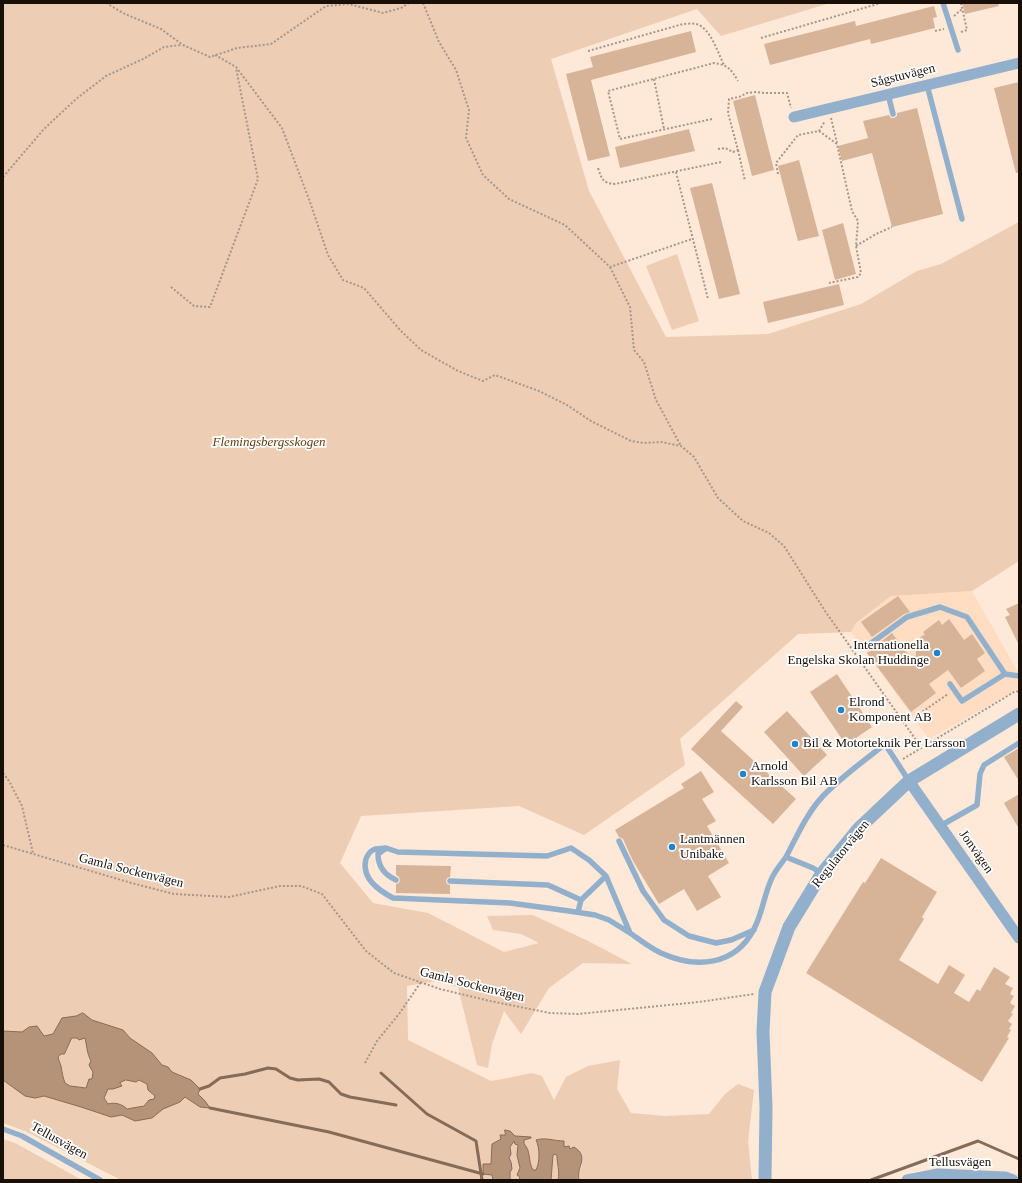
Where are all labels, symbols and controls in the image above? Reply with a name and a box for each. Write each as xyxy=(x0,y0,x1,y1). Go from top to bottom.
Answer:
street label: Sågstuvägen xyxy=(869,60,937,92)
park label: Flemingsbergsskogen xyxy=(213,435,325,451)
place label: Internationella Engelska Skolan Huddinge xyxy=(787,638,929,669)
marker: Internationella Engelska Skolan Huddinge xyxy=(932,648,942,658)
place label: Elrond Komponent AB xyxy=(849,695,932,726)
marker: Elrond Komponent AB xyxy=(836,705,846,715)
place label: Bil & Motorteknik Per Larsson xyxy=(803,736,965,752)
marker: Bil & Motorteknik Per Larsson xyxy=(790,739,800,749)
place label: Arnold Karlsson Bil AB xyxy=(751,759,838,790)
marker: Arnold Karlsson Bil AB xyxy=(738,769,748,779)
street label: Regulatorvägen xyxy=(809,817,873,891)
street label: Jonvägen xyxy=(956,827,996,877)
place label: Lantmännen Unibake xyxy=(680,832,745,863)
marker: Lantmännen Unibake xyxy=(667,842,677,852)
street label: Gamla Sockenvägen xyxy=(77,850,185,892)
street label: Gamla Sockenvägen xyxy=(418,964,526,1006)
street label: Tellusvägen xyxy=(28,1119,90,1163)
street label: Tellusvägen xyxy=(929,1155,991,1171)

